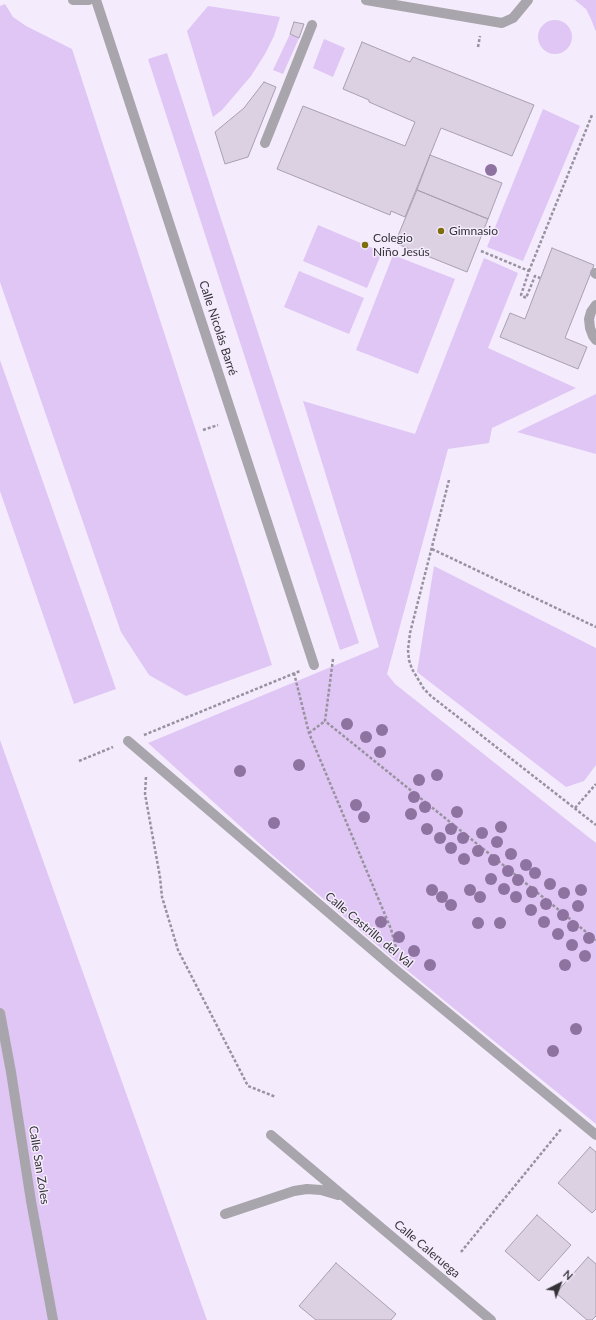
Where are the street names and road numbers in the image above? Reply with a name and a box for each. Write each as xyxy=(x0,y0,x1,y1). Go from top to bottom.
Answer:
street label: Calle Nicolás Barré xyxy=(196,279,240,377)
street label: Calle Castrillo del Val xyxy=(322,889,416,971)
street label: Calle San Zoles xyxy=(26,1125,52,1205)
street label: Calle Caleruega xyxy=(391,1217,463,1281)

